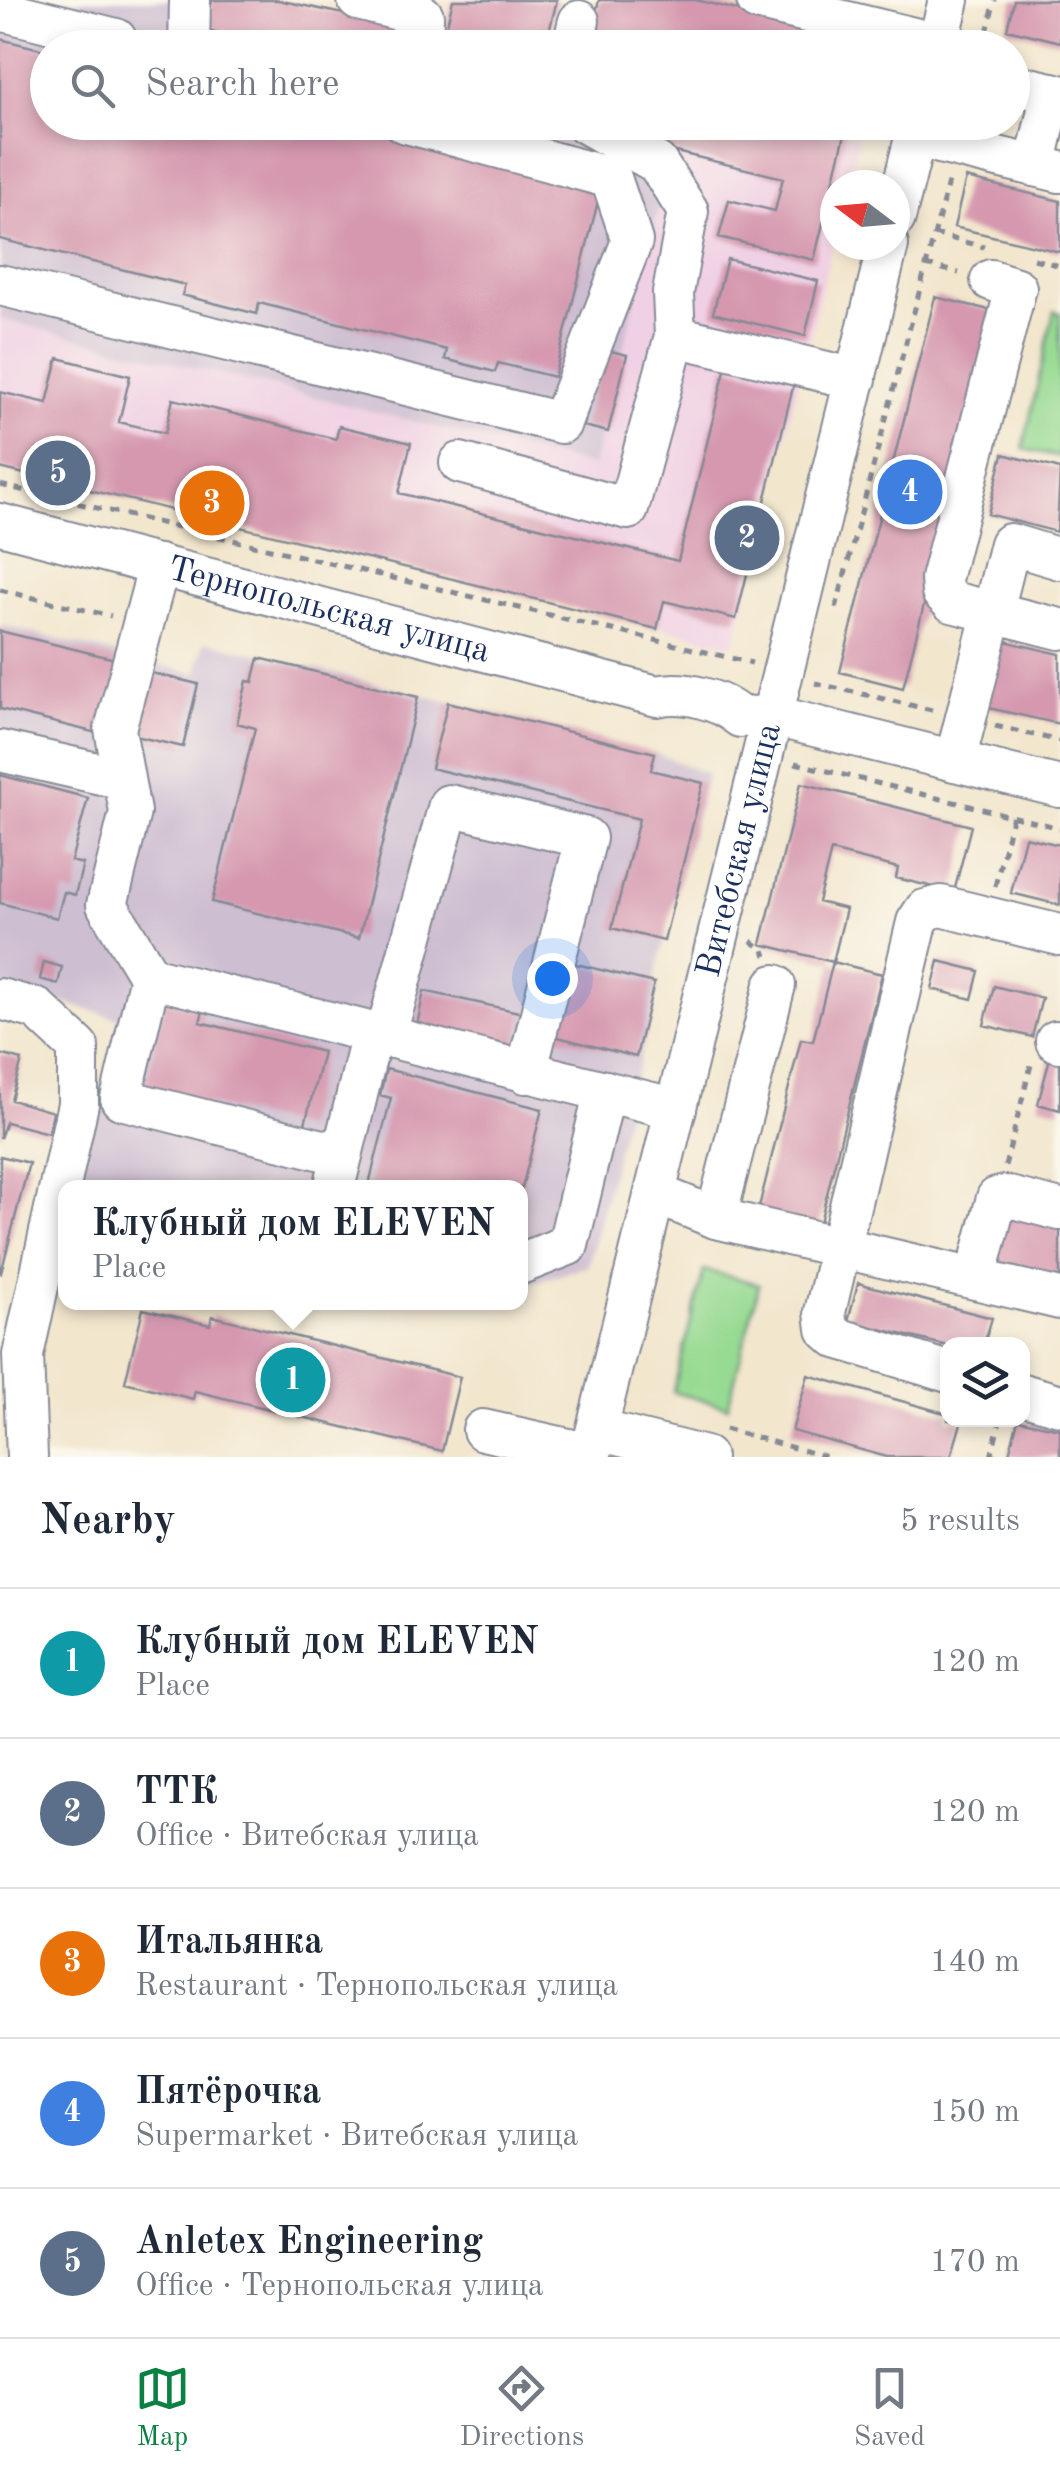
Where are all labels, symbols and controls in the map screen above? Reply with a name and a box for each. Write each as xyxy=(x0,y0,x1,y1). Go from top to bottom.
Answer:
search box xyxy=(30,30,1030,140)
icon: search xyxy=(65,58,120,113)
text: Search here xyxy=(145,66,340,104)
north arrow xyxy=(820,170,910,260)
pin: 5 xyxy=(26,436,90,510)
pin: 4 xyxy=(878,454,942,530)
pin: 3 xyxy=(180,466,244,540)
pin: 2 xyxy=(714,500,780,576)
street label: Тернопольская улица xyxy=(164,551,494,669)
street label: Витебская улица xyxy=(691,719,787,981)
your location xyxy=(527,953,578,1004)
popup xyxy=(58,1180,528,1310)
text: Клубный дом ELEVEN xyxy=(91,1206,495,1244)
text: Place xyxy=(91,1253,166,1285)
map controls xyxy=(940,1337,1030,1427)
button: layers xyxy=(940,1337,1030,1427)
pin: 1 xyxy=(260,1342,326,1418)
text: Nearby xyxy=(40,1501,176,1543)
text: 5 results xyxy=(900,1506,1020,1538)
text: Клубный дом ELEVEN xyxy=(135,1624,538,1662)
text: 1 xyxy=(63,1647,82,1679)
text: 120 m xyxy=(930,1647,1020,1679)
text: Place xyxy=(135,1671,210,1703)
text: ТТК xyxy=(135,1774,217,1812)
text: 2 xyxy=(63,1797,82,1829)
text: 120 m xyxy=(930,1797,1020,1829)
text: Office · Витебская улица xyxy=(135,1821,479,1853)
text: Итальянка xyxy=(135,1924,323,1962)
text: 3 xyxy=(63,1947,82,1979)
text: 140 m xyxy=(930,1947,1020,1979)
text: Restaurant · Тернопольская улица xyxy=(135,1971,618,2003)
text: Пятёрочка xyxy=(135,2074,321,2112)
text: 4 xyxy=(63,2097,82,2129)
text: 150 m xyxy=(930,2097,1020,2129)
text: Supermarket · Витебская улица xyxy=(135,2121,578,2153)
text: Anletex Engineering xyxy=(135,2224,483,2262)
text: 5 xyxy=(63,2247,82,2279)
text: 170 m xyxy=(930,2247,1020,2279)
text: Office · Тернопольская улица xyxy=(135,2271,544,2303)
tab: Map xyxy=(135,2361,190,2456)
tab: Directions xyxy=(460,2361,584,2456)
tab: Saved xyxy=(854,2361,925,2456)

